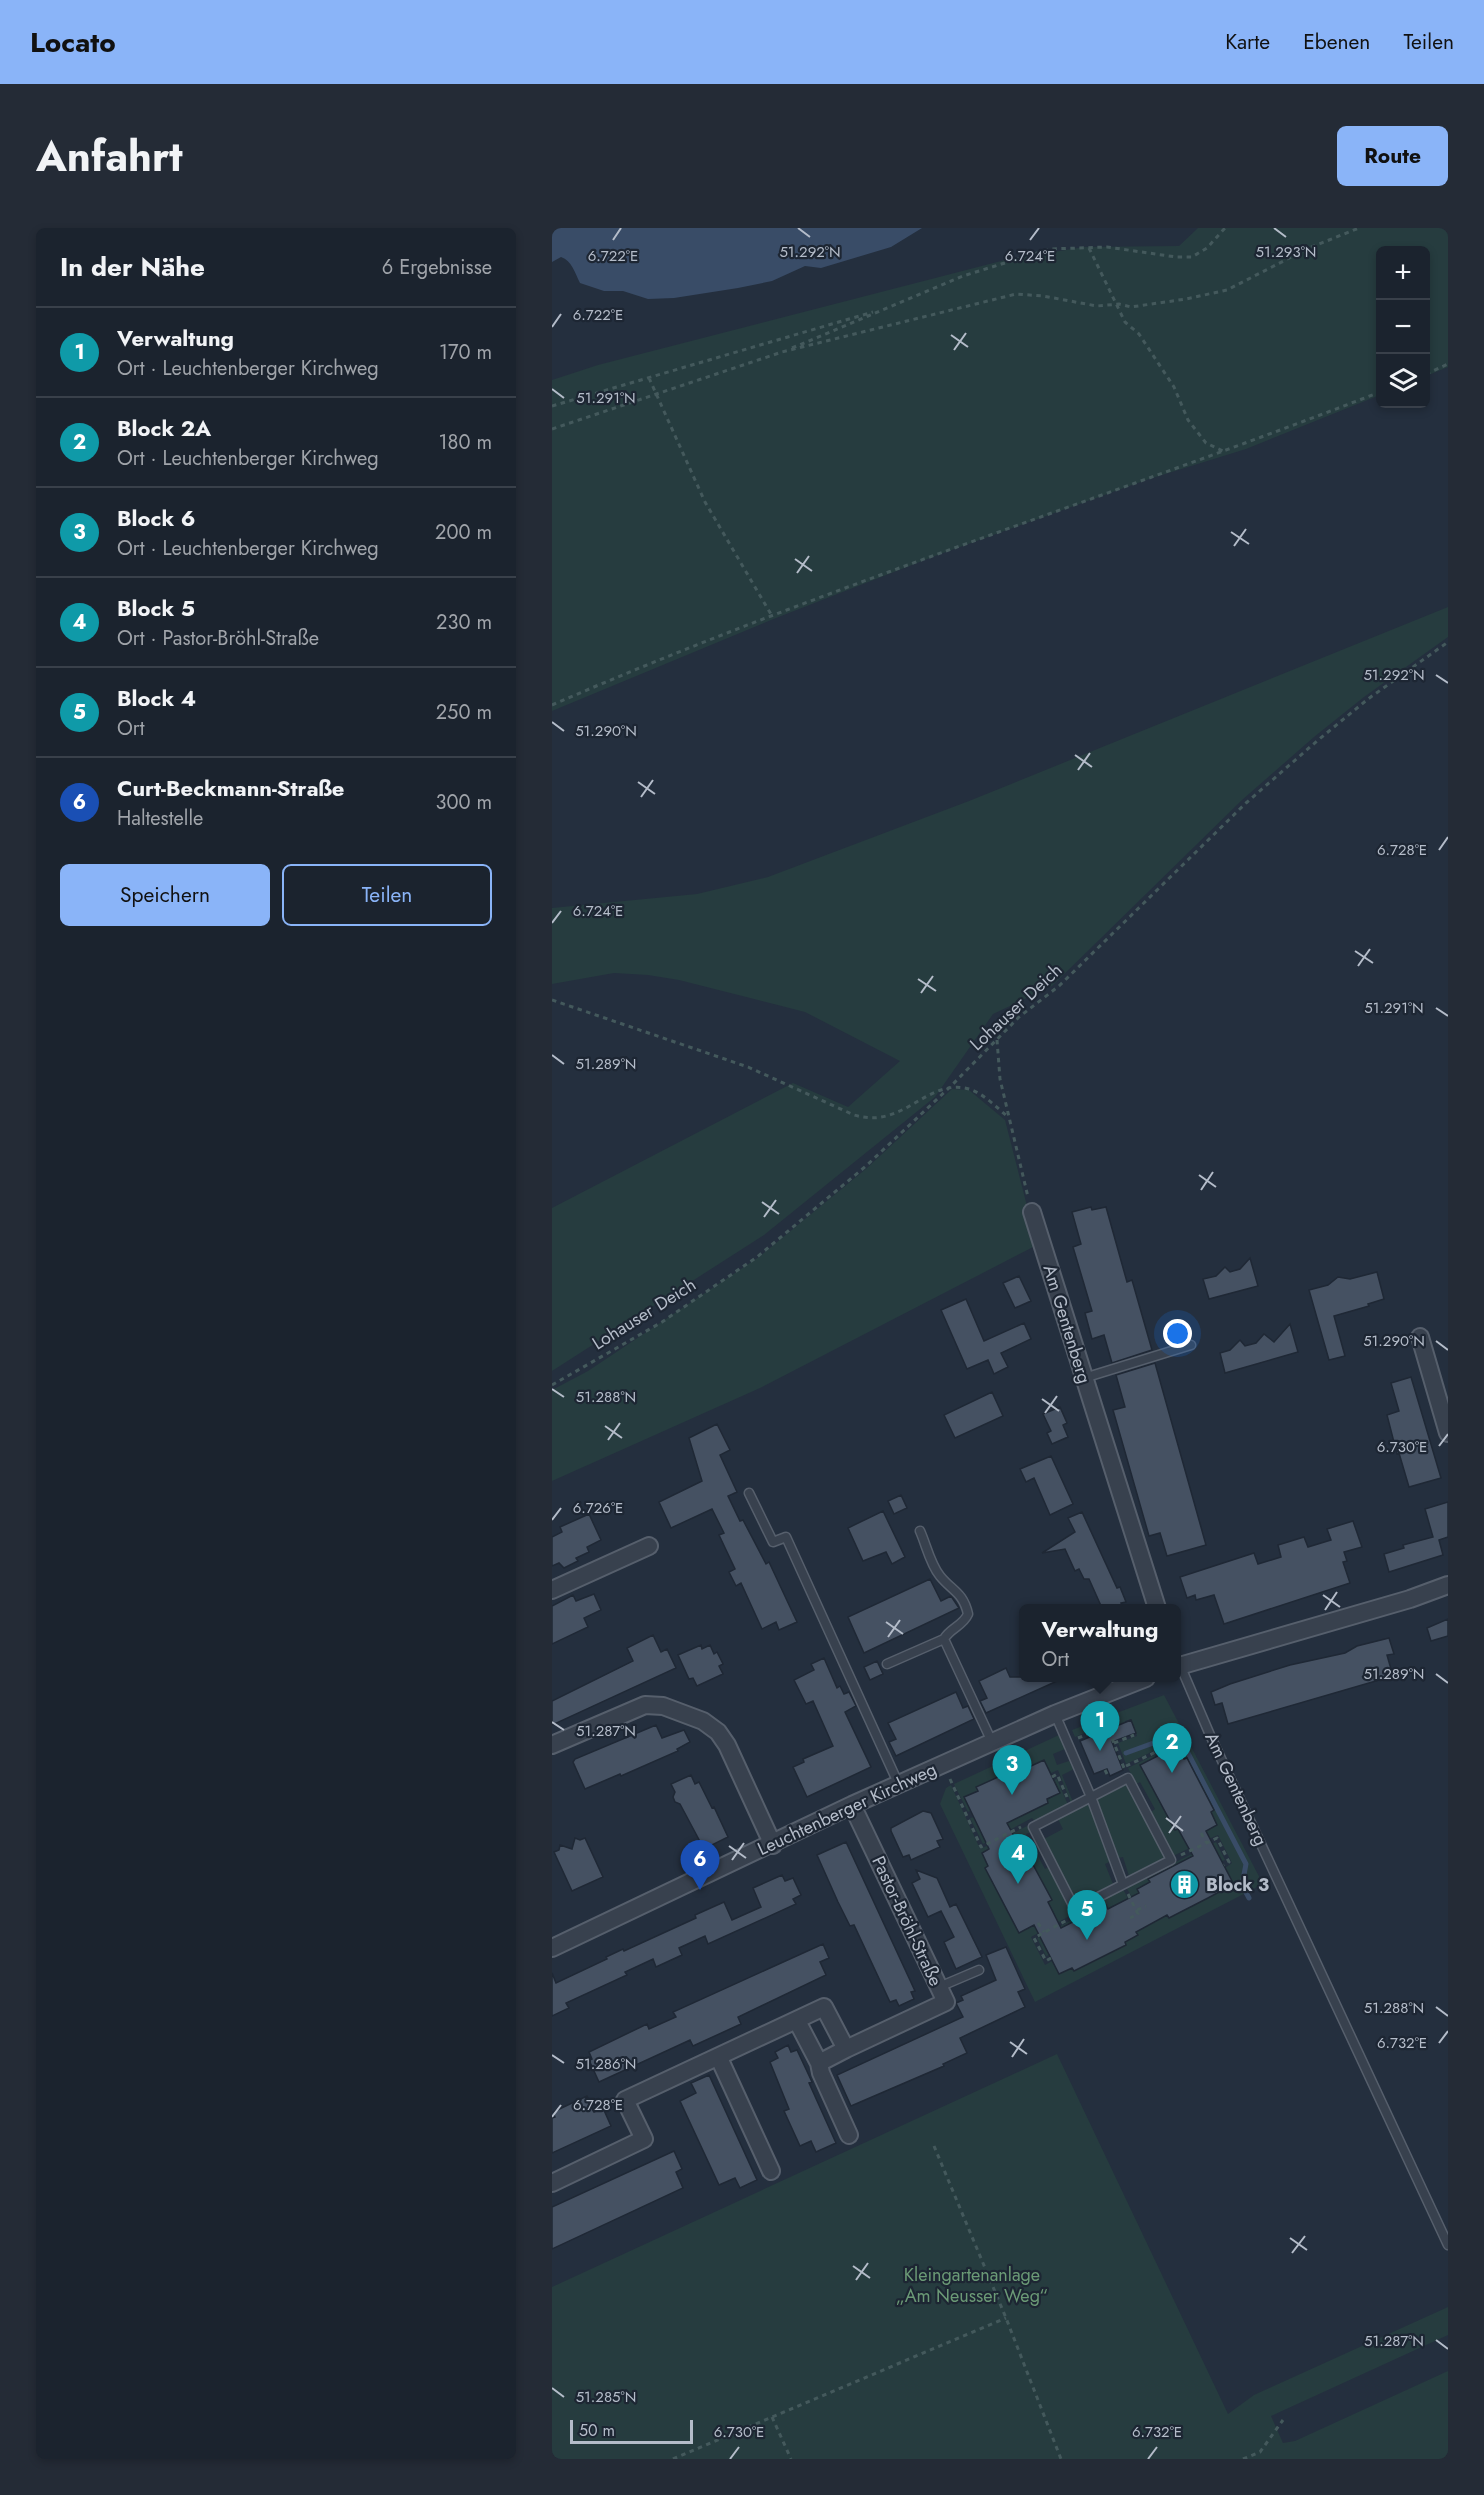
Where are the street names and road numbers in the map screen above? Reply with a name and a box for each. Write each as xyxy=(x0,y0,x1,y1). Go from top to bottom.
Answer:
street label: Lohauser Deich xyxy=(964,957,1068,1057)
street label: Am Gentenberg xyxy=(1037,1262,1097,1386)
street label: Lohauser Deich xyxy=(587,1272,701,1356)
street label: Am Gentenberg xyxy=(1198,1728,1274,1850)
street label: Leuchtenberger Kirchweg xyxy=(753,1756,941,1862)
street label: Pastor-Bröhl-Straße xyxy=(865,1852,949,1990)

